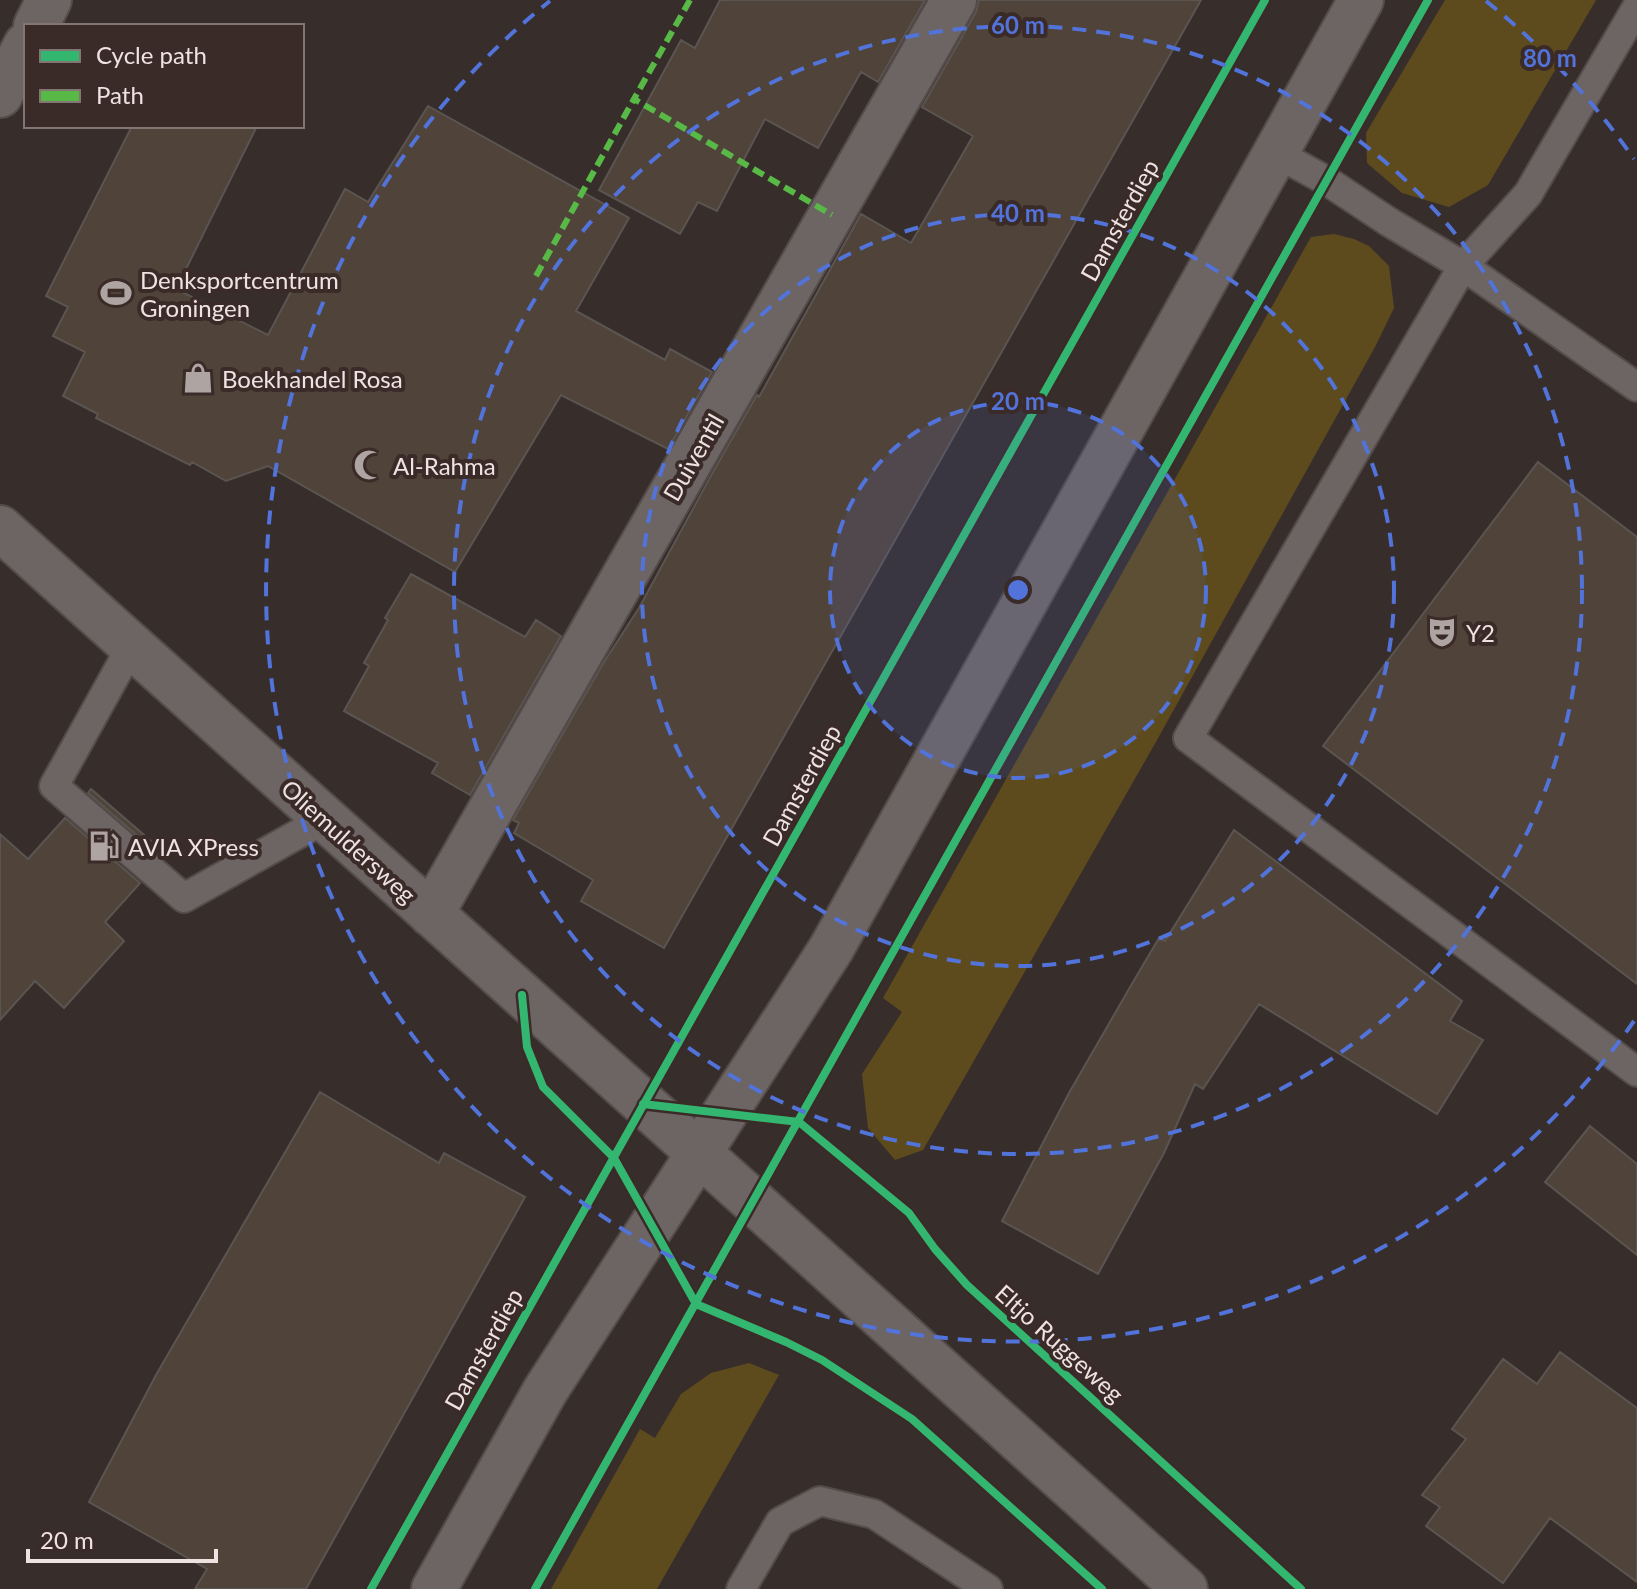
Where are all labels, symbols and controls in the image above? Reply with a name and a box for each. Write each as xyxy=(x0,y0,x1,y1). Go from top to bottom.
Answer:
text: 60 m xyxy=(991,10,1045,39)
legend xyxy=(24,24,304,128)
text: Cycle path xyxy=(96,40,207,69)
text: 80 m xyxy=(1523,43,1577,72)
text: Path xyxy=(96,80,144,109)
street label: Damsterdiep xyxy=(1074,154,1164,286)
text: 40 m xyxy=(991,198,1045,227)
place label: Denksportcentrum Groningen xyxy=(140,265,339,322)
sports icon: Denksportcentrum Groningen xyxy=(99,276,133,310)
shop icon: Boekhandel Rosa xyxy=(181,361,215,395)
place label: Boekhandel Rosa xyxy=(222,364,403,393)
text: 20 m xyxy=(991,386,1045,415)
street label: Duiventil xyxy=(657,408,729,506)
mosque icon: Al-Rahma xyxy=(352,448,386,482)
place label: Al-Rahma xyxy=(393,451,496,480)
centre of rings xyxy=(1004,576,1032,604)
theatre icon: Y2 xyxy=(1425,615,1459,649)
place label: Y2 xyxy=(1466,618,1495,647)
street label: Damsterdiep xyxy=(756,719,846,851)
street label: Oliemuldersweg xyxy=(276,773,422,909)
fuel station icon: AVIA XPress xyxy=(87,829,121,863)
place label: AVIA XPress xyxy=(128,832,259,861)
street label: Eltjo Ruggeweg xyxy=(990,1278,1130,1408)
street label: Damsterdiep xyxy=(438,1283,528,1415)
scale bar xyxy=(28,1513,216,1563)
text: 20 m xyxy=(40,1525,94,1554)

